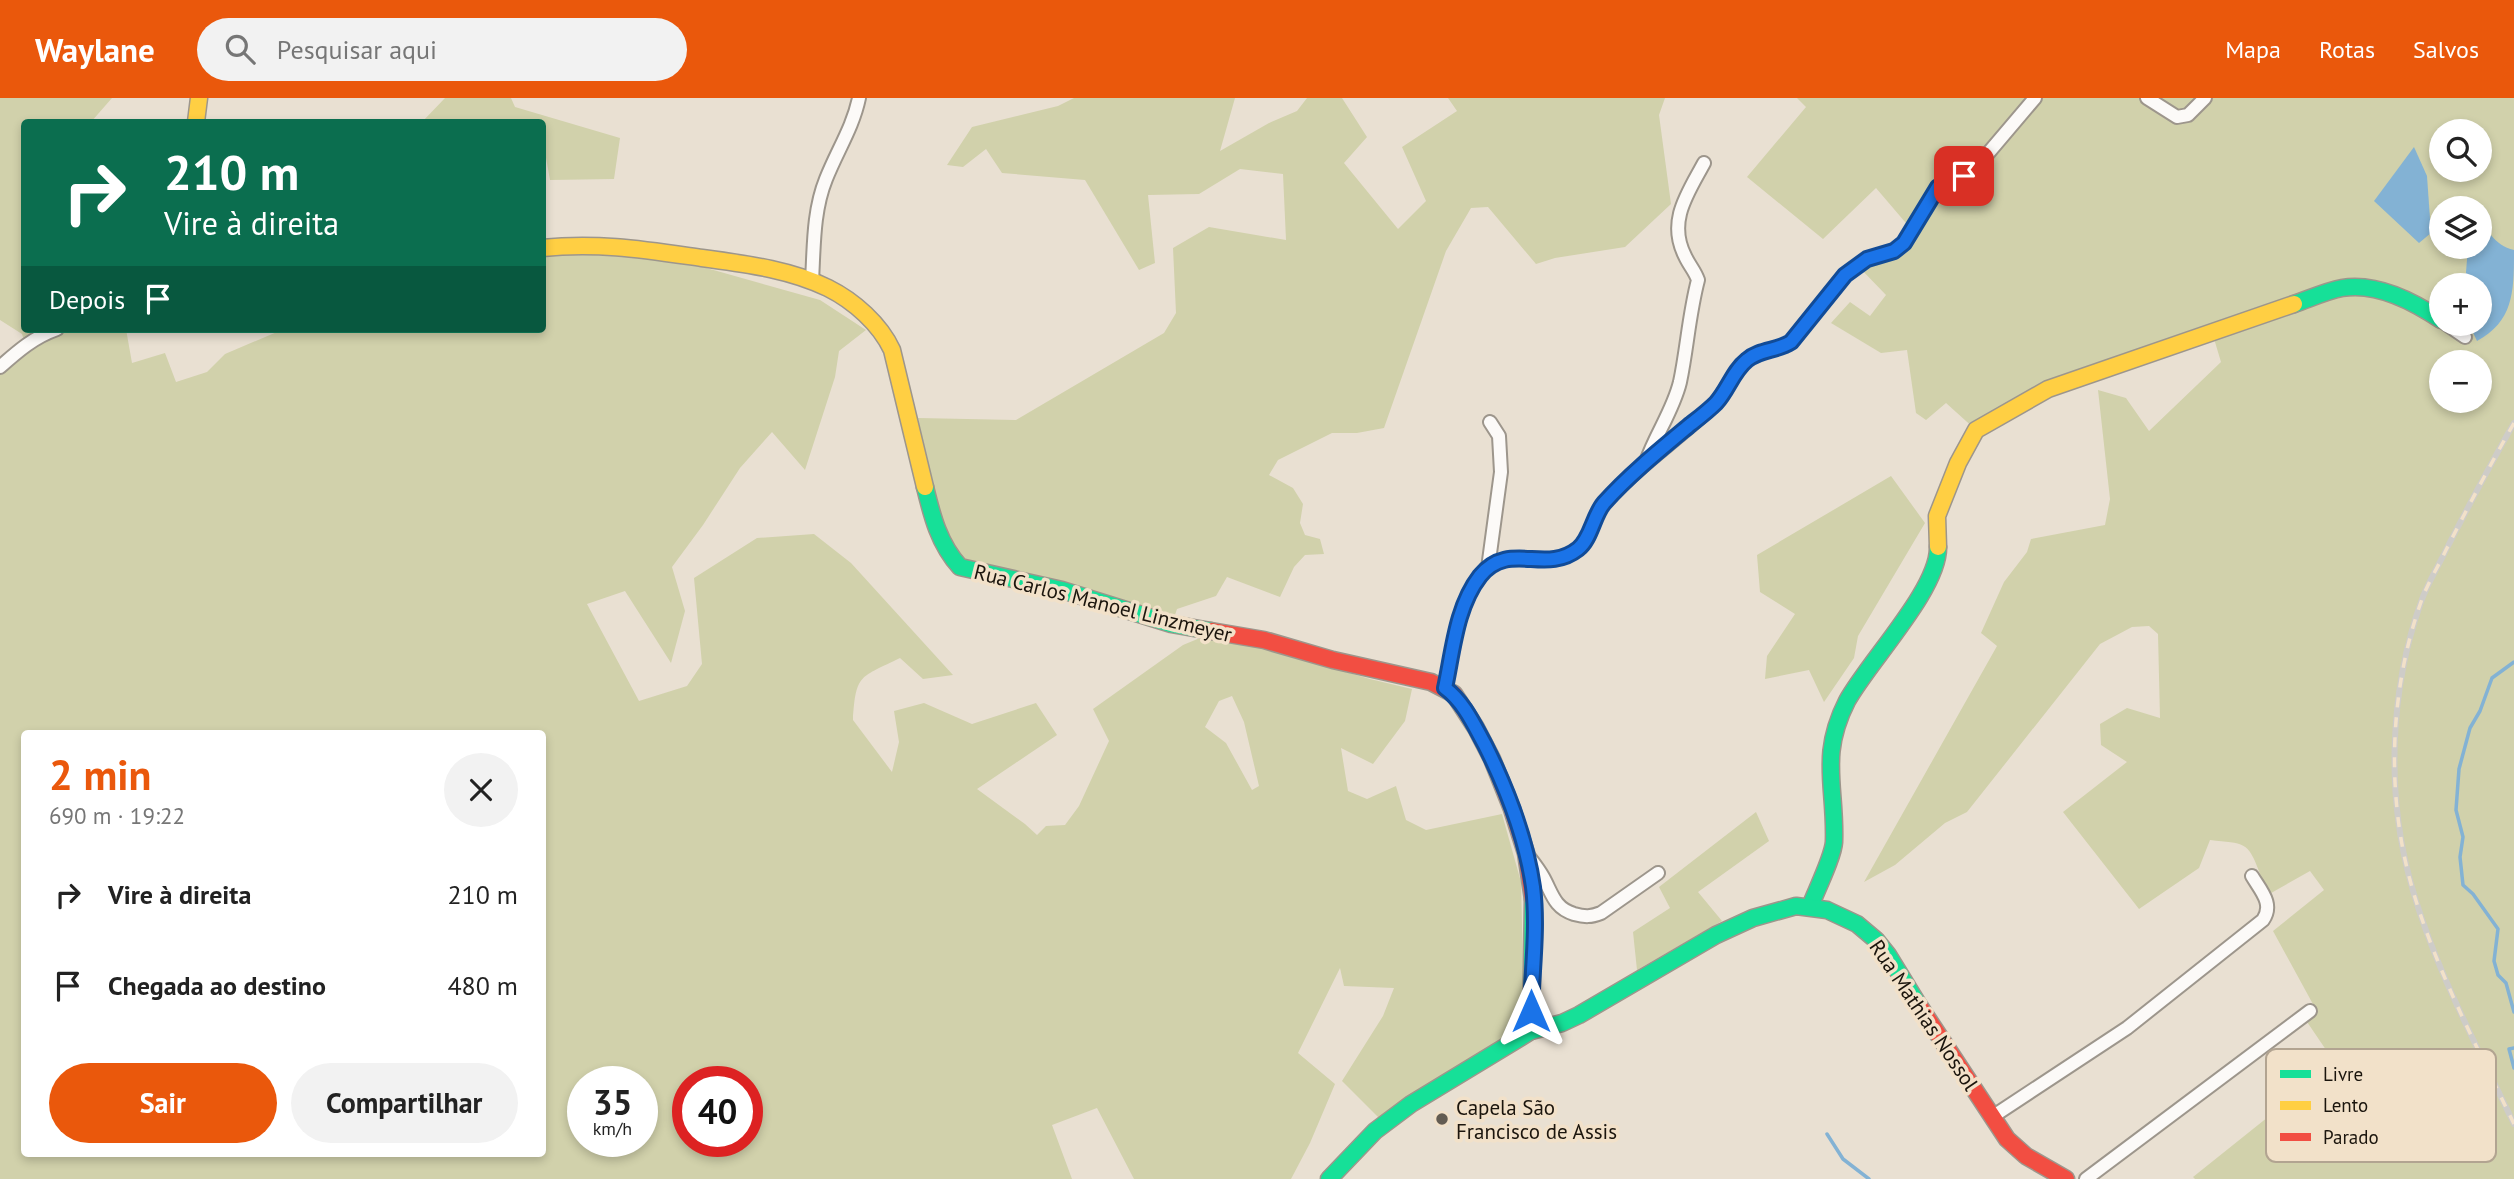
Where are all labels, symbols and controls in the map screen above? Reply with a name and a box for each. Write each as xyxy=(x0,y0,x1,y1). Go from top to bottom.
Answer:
search box xyxy=(197,18,687,81)
text: Waylane xyxy=(35,28,155,71)
icon: search xyxy=(221,30,259,68)
text: Pesquisar aqui xyxy=(277,33,437,66)
text: Mapa xyxy=(2225,34,2281,65)
text: Rotas xyxy=(2319,34,2375,65)
text: Salvos xyxy=(2413,34,2479,65)
map controls xyxy=(2429,119,2492,413)
button: search xyxy=(2429,119,2492,182)
text: 210 m xyxy=(164,140,299,204)
pin xyxy=(1934,146,1994,206)
icon: right xyxy=(49,147,140,238)
icon: arrive xyxy=(1945,157,1983,195)
button: layers xyxy=(2429,196,2492,259)
text: Vire à direita xyxy=(164,202,339,244)
button: + xyxy=(2429,273,2492,336)
icon: arrive xyxy=(139,280,177,318)
text: Depois xyxy=(49,283,125,316)
button: − xyxy=(2429,350,2492,413)
street label: Rua Carlos Manoel Linzmeyer xyxy=(971,558,1235,648)
text: 2 min xyxy=(49,747,151,802)
button: close xyxy=(444,753,518,827)
text: 690 m · 19:22 xyxy=(49,801,185,830)
icon: right xyxy=(49,876,87,914)
text: Vire à direita xyxy=(108,878,251,911)
text: 210 m xyxy=(447,878,518,911)
street label: Rua Mathias Nossol xyxy=(1864,934,1984,1096)
icon: arrive xyxy=(49,967,87,1005)
text: Chegada ao destino xyxy=(108,969,326,1002)
text: 480 m xyxy=(447,969,518,1002)
position arrow xyxy=(1494,974,1568,1048)
legend xyxy=(2266,1049,2496,1162)
text: Livre xyxy=(2323,1062,2363,1086)
button: Sair xyxy=(49,1063,277,1143)
button: Compartilhar xyxy=(291,1063,518,1143)
speed limit sign: 40 xyxy=(672,1066,763,1157)
text: 35 xyxy=(593,1079,632,1125)
text: Lento xyxy=(2323,1093,2368,1117)
place label: Capela São Francisco de Assis xyxy=(1456,1094,1617,1145)
marker: Capela São Francisco de Assis xyxy=(1434,1111,1450,1127)
text: km/h xyxy=(593,1117,632,1140)
text: Parado xyxy=(2323,1125,2379,1149)

